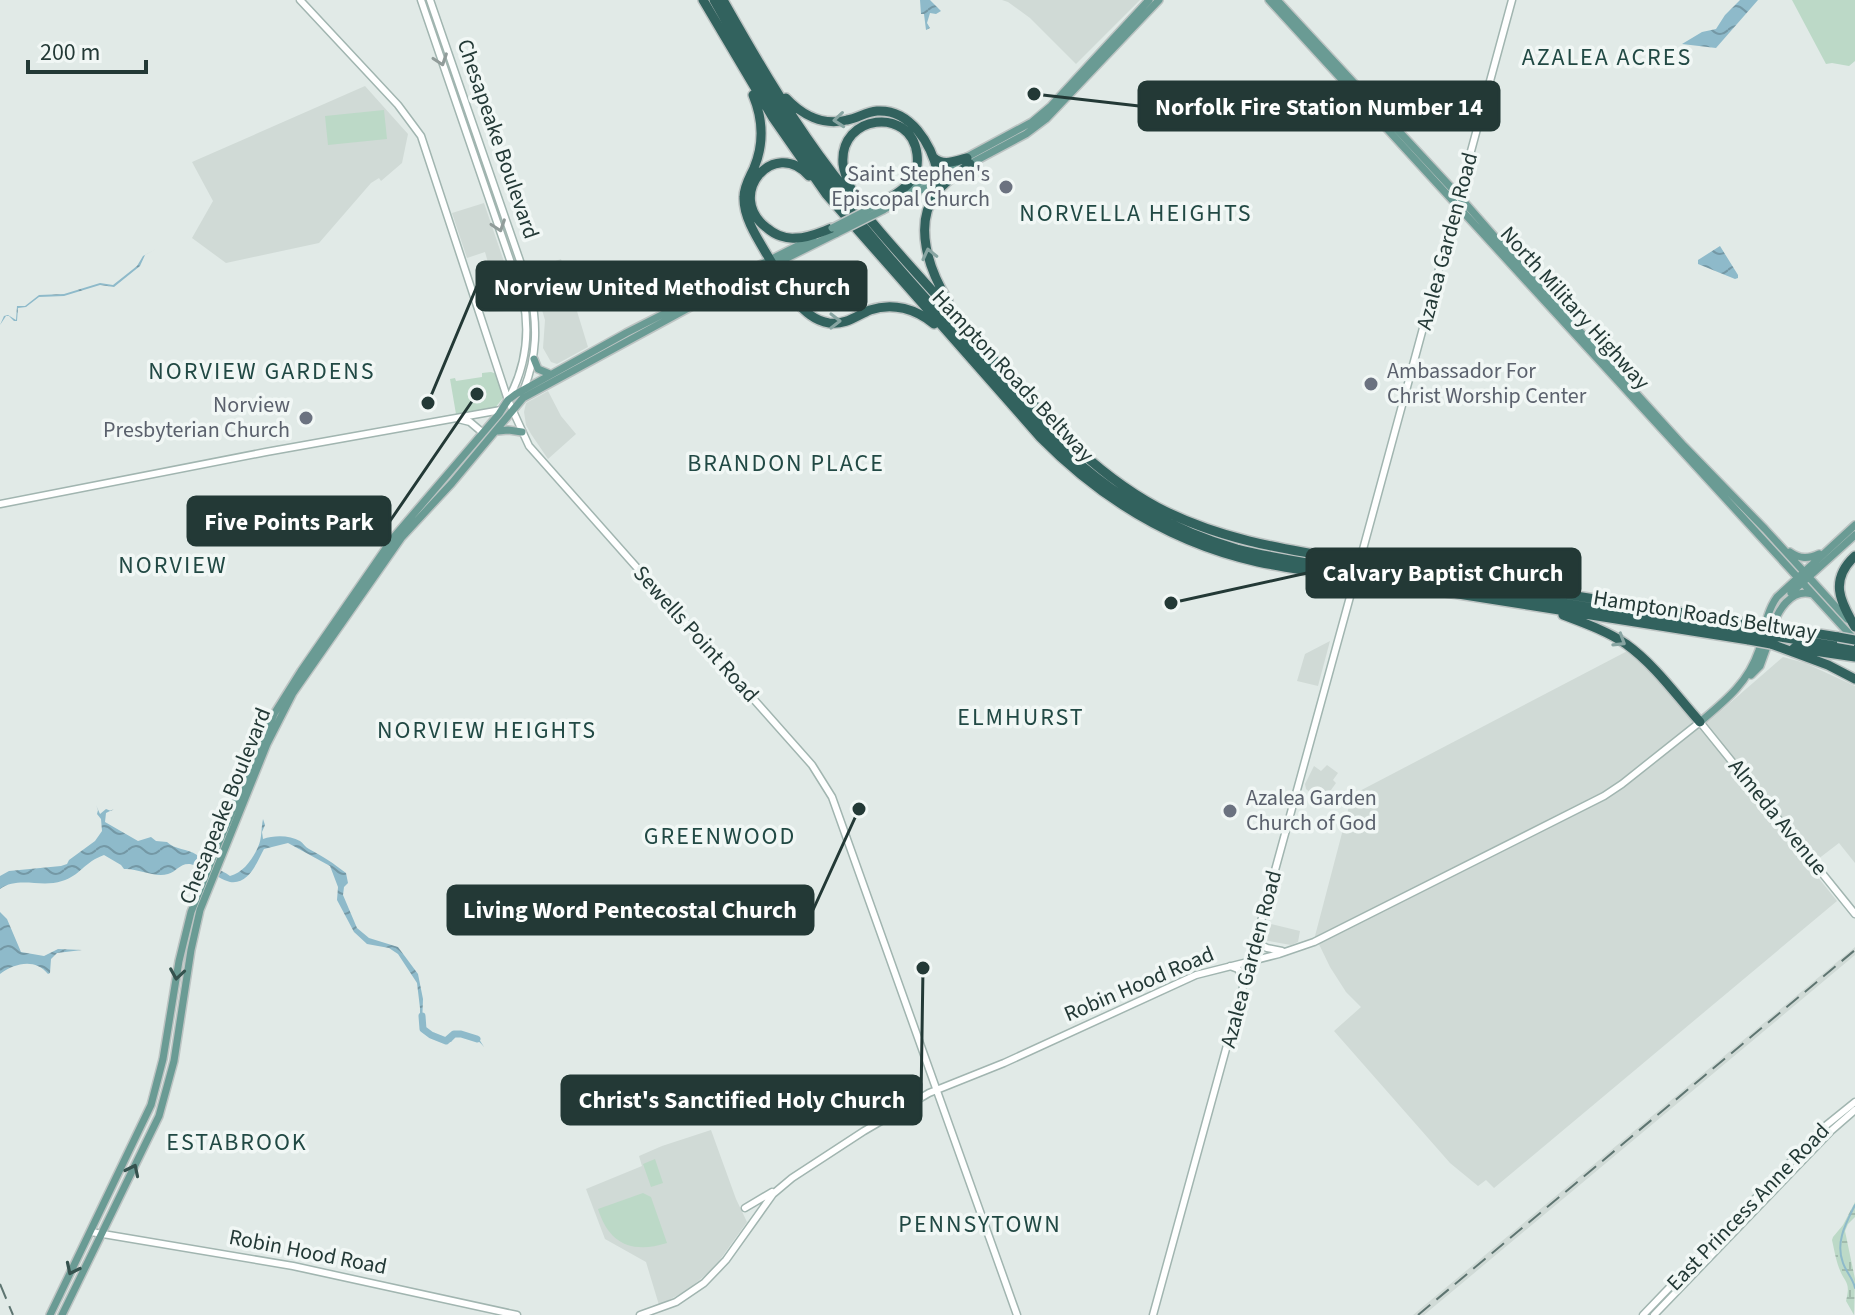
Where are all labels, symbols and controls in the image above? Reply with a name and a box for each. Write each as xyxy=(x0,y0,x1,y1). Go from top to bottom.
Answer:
scale bar xyxy=(28,24,146,74)
text: 200 m xyxy=(40,35,100,70)
street label: Chesapeake Boulevard xyxy=(449,35,547,243)
district label: AZALEA ACRES xyxy=(1522,40,1692,75)
one-way arrow xyxy=(432,52,448,66)
callout: Norfolk Fire Station Number 14 xyxy=(1139,82,1499,130)
text: Norfolk Fire Station Number 14 xyxy=(1155,90,1483,125)
one-way arrow xyxy=(832,111,845,128)
street label: Azalea Garden Road xyxy=(1408,149,1486,333)
place label: Saint Stephen's Episcopal Church xyxy=(831,158,990,215)
marker: Saint Stephen's Episcopal Church xyxy=(997,178,1015,196)
district label: NORVELLA HEIGHTS xyxy=(1019,196,1253,231)
one-way arrow xyxy=(489,219,506,233)
street label: North Military Highway xyxy=(1493,219,1658,398)
one-way arrow xyxy=(921,248,938,262)
callout: Norview United Methodist Church xyxy=(477,262,866,310)
text: Norview United Methodist Church xyxy=(494,270,850,305)
street label: Hampton Roads Beltway xyxy=(924,283,1102,470)
one-way arrow xyxy=(829,312,842,330)
district label: NORVIEW GARDENS xyxy=(148,354,376,389)
place label: Ambassador For Christ Worship Center xyxy=(1387,355,1587,412)
marker: Ambassador For Christ Worship Center xyxy=(1362,375,1380,393)
place label: Norview Presbyterian Church xyxy=(103,389,290,446)
marker: Norview Presbyterian Church xyxy=(297,409,315,427)
district label: BRANDON PLACE xyxy=(687,446,885,481)
callout: Five Points Park xyxy=(188,497,390,545)
text: Five Points Park xyxy=(204,505,375,540)
district label: NORVIEW xyxy=(118,548,228,583)
callout: Calvary Baptist Church xyxy=(1307,549,1580,597)
text: Calvary Baptist Church xyxy=(1322,556,1564,591)
street label: Sewells Point Road xyxy=(626,558,766,710)
street label: Hampton Roads Beltway xyxy=(1591,582,1820,649)
one-way arrow xyxy=(1611,631,1626,647)
district label: ELMHURST xyxy=(957,700,1085,735)
street label: Chesapeake Boulevard xyxy=(171,703,279,909)
district label: NORVIEW HEIGHTS xyxy=(377,713,597,748)
street label: Almeda Avenue xyxy=(1721,752,1835,882)
place label: Azalea Garden Church of God xyxy=(1246,782,1377,839)
marker: Azalea Garden Church of God xyxy=(1221,802,1239,820)
district label: GREENWOOD xyxy=(644,819,796,854)
street label: Azalea Garden Road xyxy=(1212,867,1290,1051)
callout: Living Word Pentecostal Church xyxy=(448,886,813,934)
text: Living Word Pentecostal Church xyxy=(463,893,797,928)
street label: Robin Hood Road xyxy=(1059,938,1219,1030)
one-way arrow xyxy=(169,967,186,980)
callout: Christ's Sanctified Holy Church xyxy=(562,1076,921,1124)
text: Christ's Sanctified Holy Church xyxy=(579,1083,905,1118)
street label: East Princess Anne Road xyxy=(1659,1116,1837,1298)
district label: ESTABROOK xyxy=(166,1125,308,1160)
one-way arrow xyxy=(123,1163,139,1178)
district label: PENNSYTOWN xyxy=(898,1207,1062,1242)
street label: Robin Hood Road xyxy=(226,1221,390,1283)
one-way arrow xyxy=(66,1261,82,1275)

